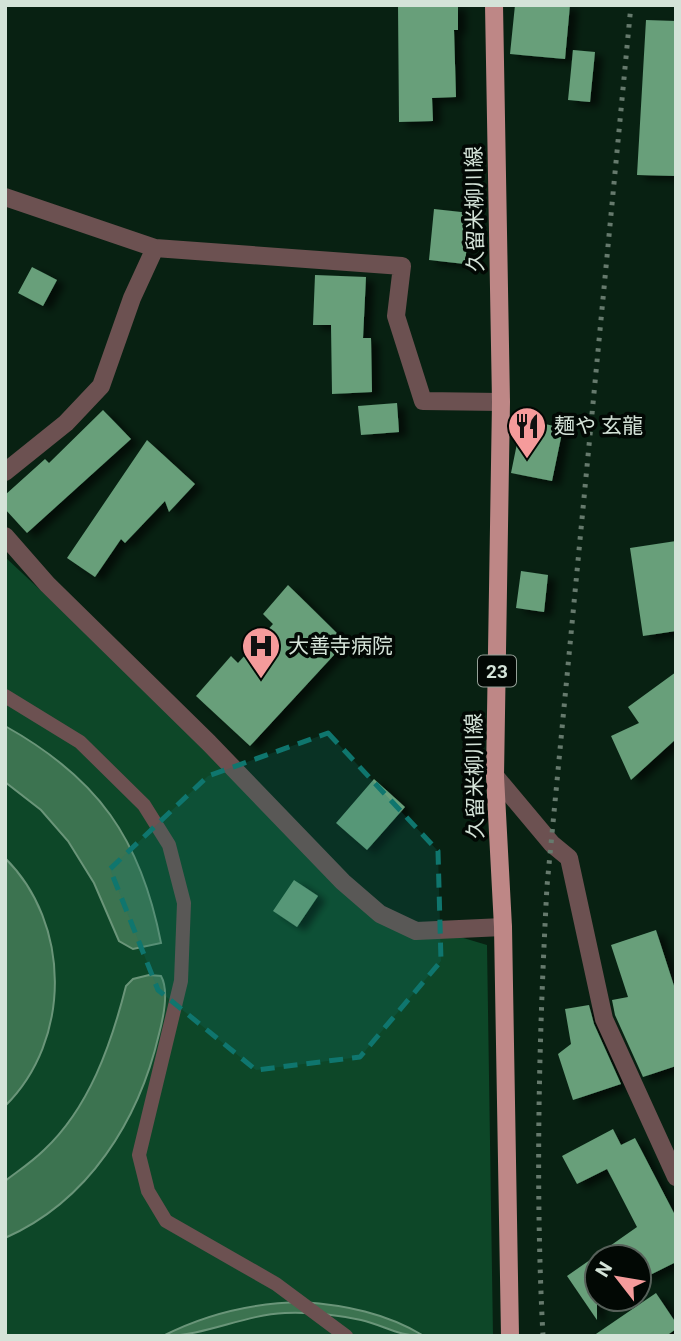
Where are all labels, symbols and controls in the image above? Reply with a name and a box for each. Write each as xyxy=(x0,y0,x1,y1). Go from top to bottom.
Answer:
street label: 久留米柳川線 xyxy=(462,146,488,272)
restaurant icon: 麺や 玄龍 xyxy=(506,405,548,460)
place label: 麺や 玄龍 xyxy=(554,414,643,438)
hospital icon: 大善寺病院 xyxy=(240,625,282,680)
place label: 大善寺病院 xyxy=(288,634,393,658)
road number: 23 xyxy=(478,656,516,686)
street label: 久留米柳川線 xyxy=(462,713,488,839)
north arrow xyxy=(583,1243,653,1313)
text: N xyxy=(591,1258,617,1281)

